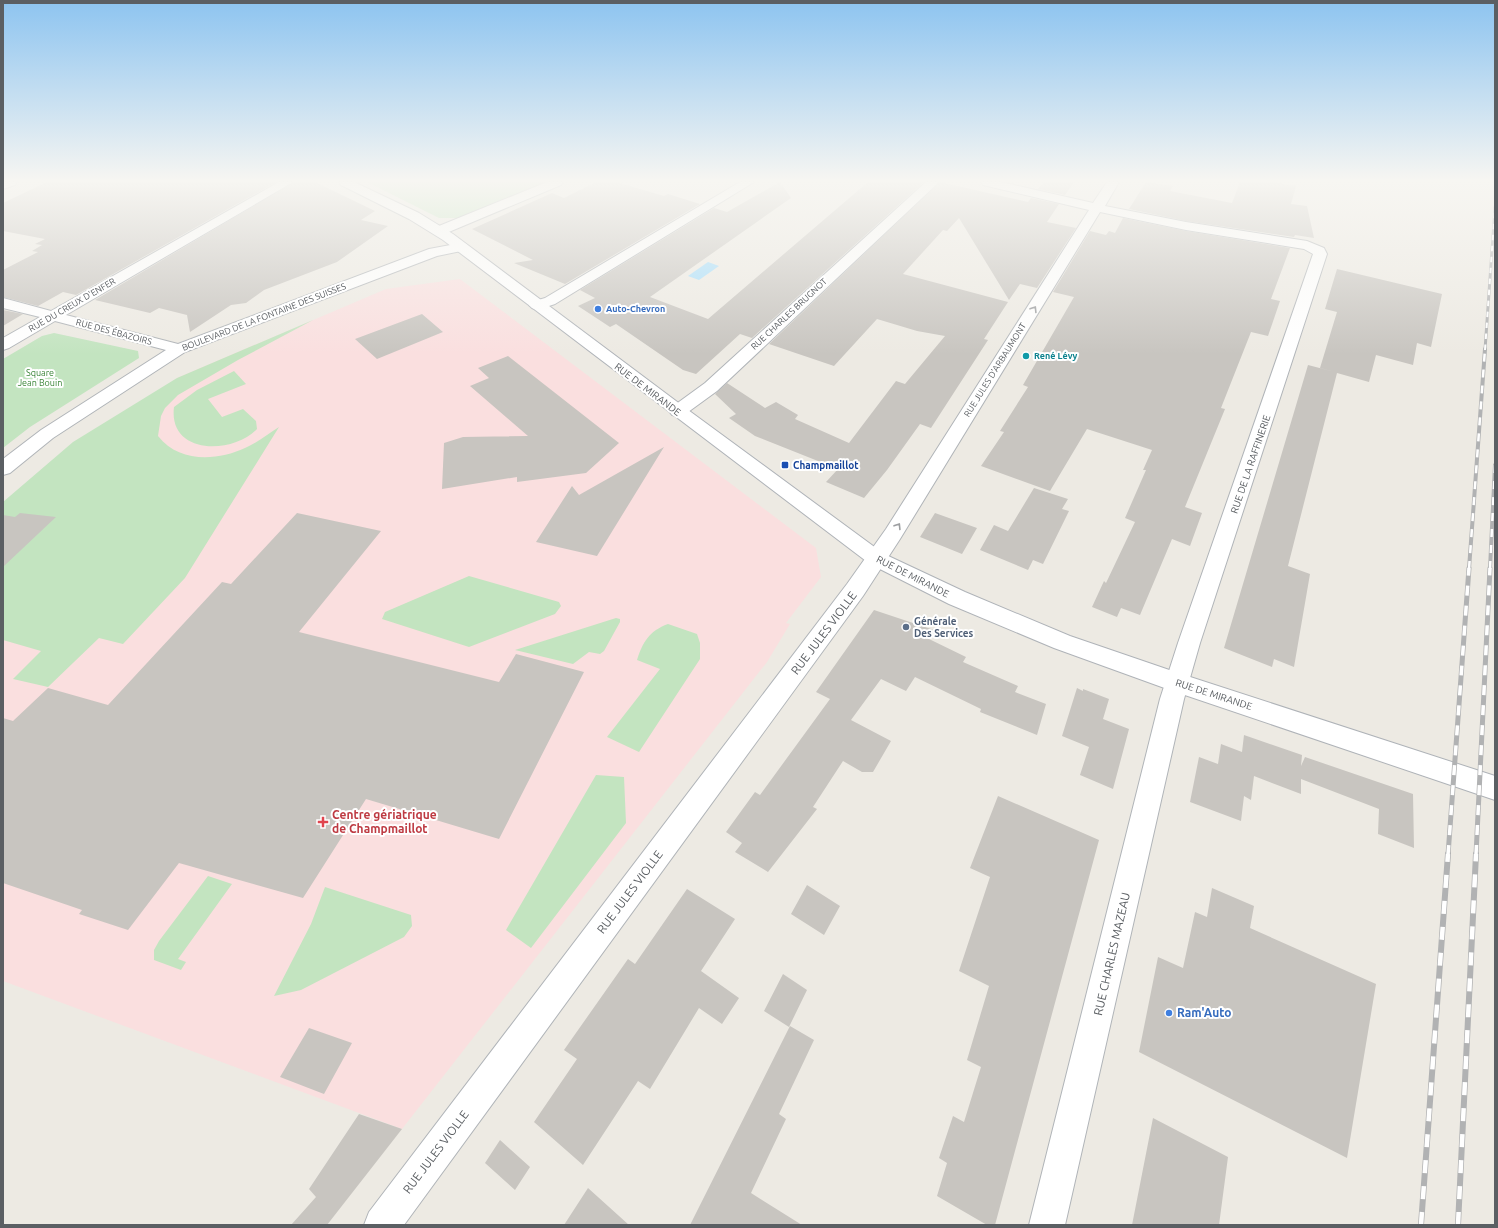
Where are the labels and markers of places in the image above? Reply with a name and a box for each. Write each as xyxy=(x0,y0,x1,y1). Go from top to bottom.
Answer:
marker: Auto-Chevron xyxy=(593,304,603,314)
place label: Auto-Chevron xyxy=(606,304,665,314)
marker: René Lévy xyxy=(1021,351,1031,361)
place label: René Lévy xyxy=(1034,351,1078,361)
marker: Champmaillot xyxy=(780,460,790,470)
place label: Champmaillot xyxy=(793,460,859,471)
place label: Générale Des Services xyxy=(914,616,974,639)
marker: Générale Des Services xyxy=(901,622,911,632)
place label: Centre gériatrique de Champmaillot xyxy=(332,808,437,835)
marker: Centre gériatrique de Champmaillot xyxy=(317,816,329,828)
place label: Ram'Auto xyxy=(1177,1006,1231,1019)
marker: Ram'Auto xyxy=(1164,1008,1174,1018)

